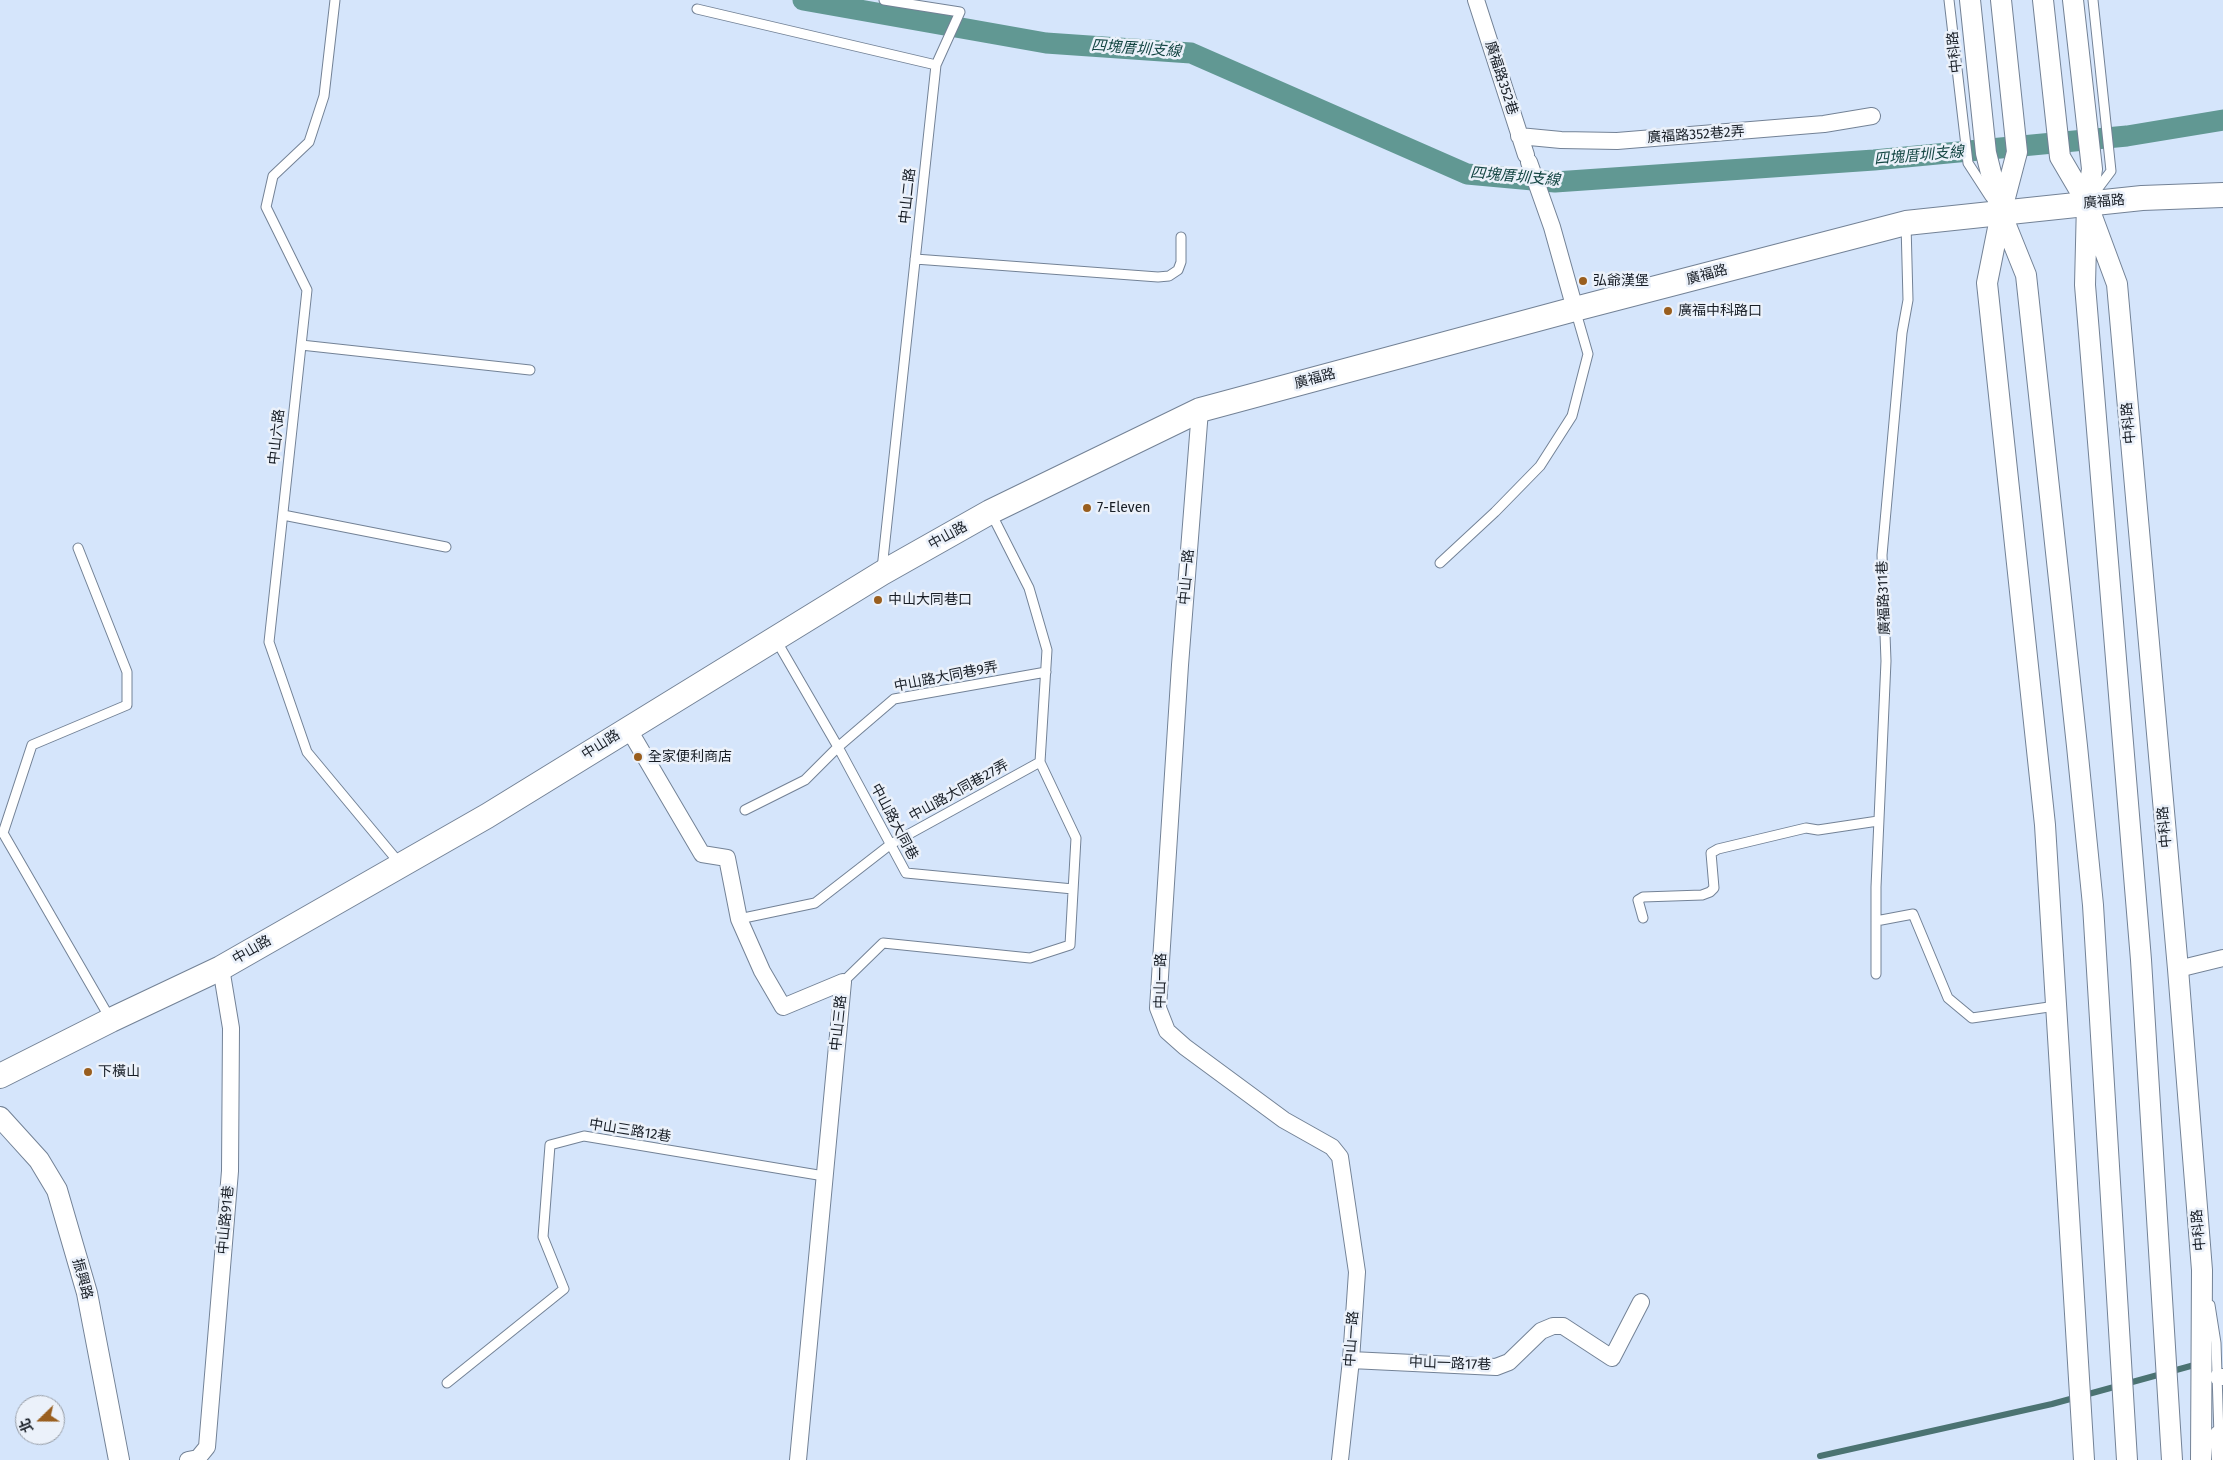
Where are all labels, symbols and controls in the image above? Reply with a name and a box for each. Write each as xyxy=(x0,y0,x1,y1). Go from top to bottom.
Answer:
street label: 中科路 xyxy=(1944,30,1966,74)
water label: 四塊厝圳支線 xyxy=(1090,37,1182,61)
street label: 廣福路352巷 xyxy=(1481,39,1521,117)
street label: 廣福路352巷2弄 xyxy=(1647,123,1745,147)
water label: 四塊厝圳支線 xyxy=(1873,143,1965,169)
water label: 四塊厝圳支線 xyxy=(1469,164,1561,190)
street label: 中山二路 xyxy=(897,167,919,225)
street label: 廣福路 xyxy=(2082,192,2126,212)
street label: 廣福路 xyxy=(1685,261,1729,289)
place label: 弘爺漢堡 xyxy=(1593,273,1649,289)
marker: 弘爺漢堡 xyxy=(1577,275,1589,287)
place label: 廣福中科路口 xyxy=(1678,303,1762,319)
marker: 廣福中科路口 xyxy=(1662,305,1674,317)
street label: 廣福路 xyxy=(1293,365,1337,393)
street label: 中科路 xyxy=(2119,401,2139,445)
street label: 中山六路 xyxy=(266,408,288,466)
place label: 7-Eleven xyxy=(1097,500,1151,516)
marker: 7-Eleven xyxy=(1081,502,1093,514)
street label: 中山路 xyxy=(926,518,970,554)
street label: 中山一路 xyxy=(1176,548,1198,606)
street label: 廣福路311巷 xyxy=(1874,560,1894,636)
place label: 中山大同巷口 xyxy=(888,592,972,608)
marker: 中山大同巷口 xyxy=(872,594,884,606)
street label: 中山路大同巷9弄 xyxy=(893,659,999,695)
street label: 中山路 xyxy=(579,727,623,763)
place label: 全家便利商店 xyxy=(648,749,732,765)
marker: 全家便利商店 xyxy=(632,751,644,763)
street label: 中山路大同巷27弄 xyxy=(906,757,1012,825)
street label: 中山路大同巷 xyxy=(867,781,921,863)
street label: 中科路 xyxy=(2155,805,2175,849)
street label: 中山路 xyxy=(230,932,274,968)
street label: 中山一路 xyxy=(1152,953,1170,1009)
street label: 中山三路 xyxy=(828,994,850,1052)
place label: 下橫山 xyxy=(98,1064,140,1080)
marker: 下橫山 xyxy=(82,1066,94,1078)
street label: 中山三路12巷 xyxy=(588,1116,672,1146)
street label: 中山路91巷 xyxy=(215,1185,237,1255)
street label: 中科路 xyxy=(2189,1208,2209,1252)
street label: 振興路 xyxy=(68,1257,96,1301)
street label: 中山一路 xyxy=(1342,1310,1362,1368)
street label: 中山一路17巷 xyxy=(1409,1354,1491,1374)
north arrow xyxy=(15,1395,65,1445)
text: 北 xyxy=(16,1416,37,1435)

